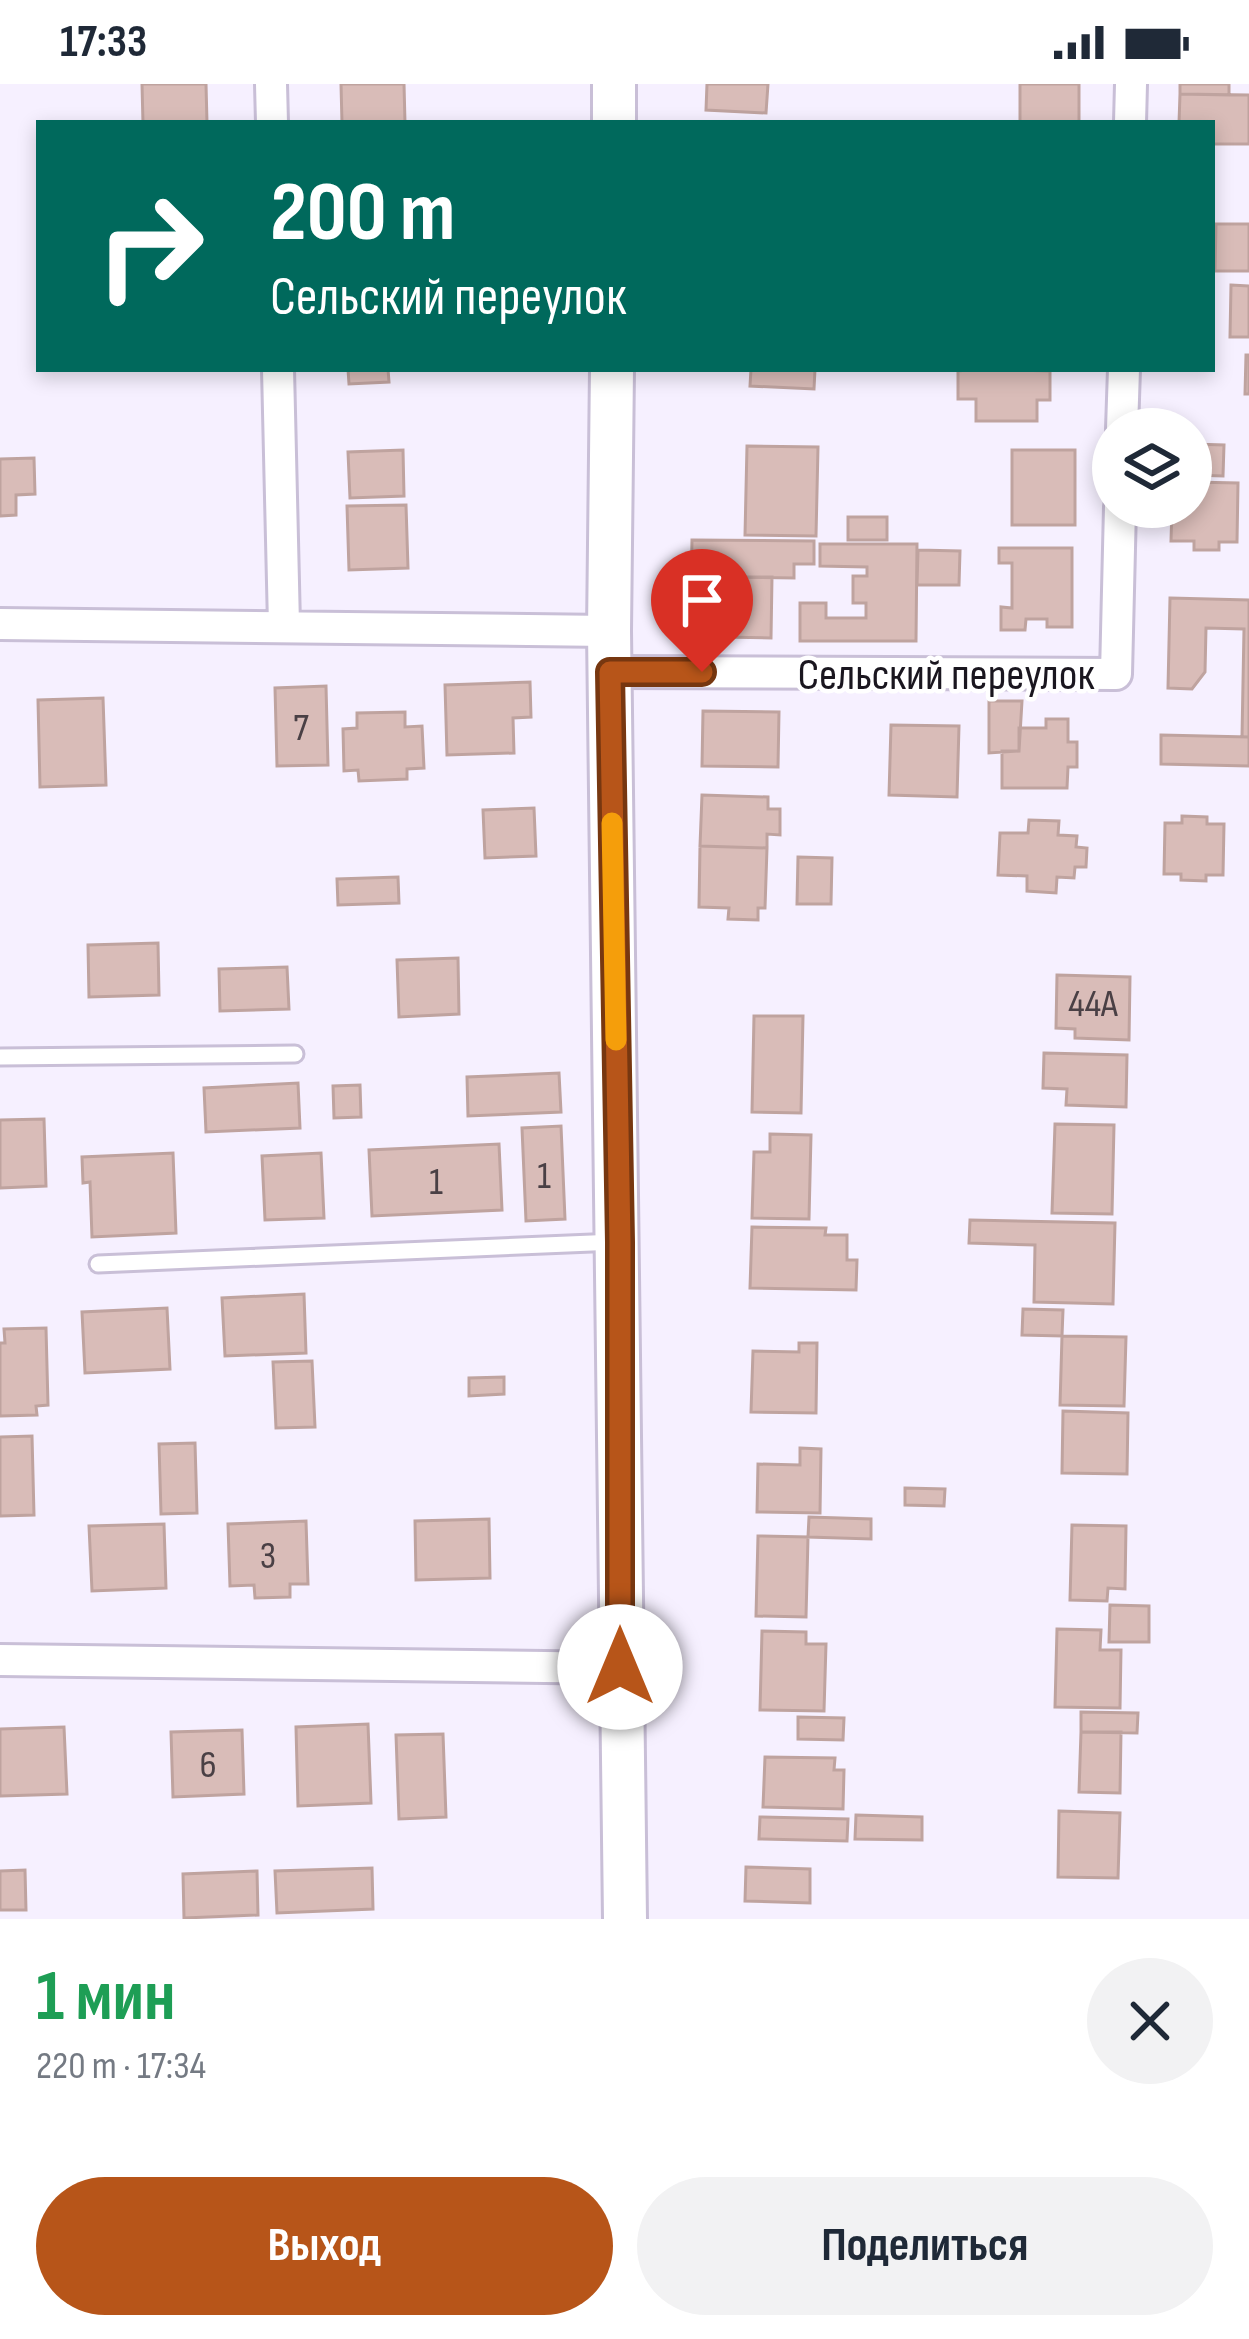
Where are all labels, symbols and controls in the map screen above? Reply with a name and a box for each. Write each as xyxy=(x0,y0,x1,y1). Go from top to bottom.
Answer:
text: 17:33 xyxy=(60,15,147,70)
text: 200 m xyxy=(270,163,456,264)
icon: right xyxy=(72,168,228,324)
text: Сельский переулок xyxy=(270,265,626,330)
map controls xyxy=(1092,408,1212,528)
button: layers xyxy=(1092,408,1212,528)
pin xyxy=(651,549,753,672)
icon: arrive xyxy=(669,567,735,633)
street label: Сельский переулок xyxy=(798,648,1094,703)
house number: 7 xyxy=(293,705,309,752)
house number: 44А xyxy=(1068,981,1118,1028)
house number: 1 xyxy=(537,1153,551,1200)
house number: 1 xyxy=(429,1159,443,1206)
house number: 3 xyxy=(260,1533,276,1580)
position arrow xyxy=(557,1604,683,1730)
house number: 6 xyxy=(199,1742,217,1789)
text: 1 мин xyxy=(36,1954,176,2041)
button: close xyxy=(1087,1958,1213,2084)
text: 220 m · 17:34 xyxy=(36,2043,206,2090)
button: Выход xyxy=(36,2177,613,2315)
button: Поделиться xyxy=(637,2177,1213,2315)

